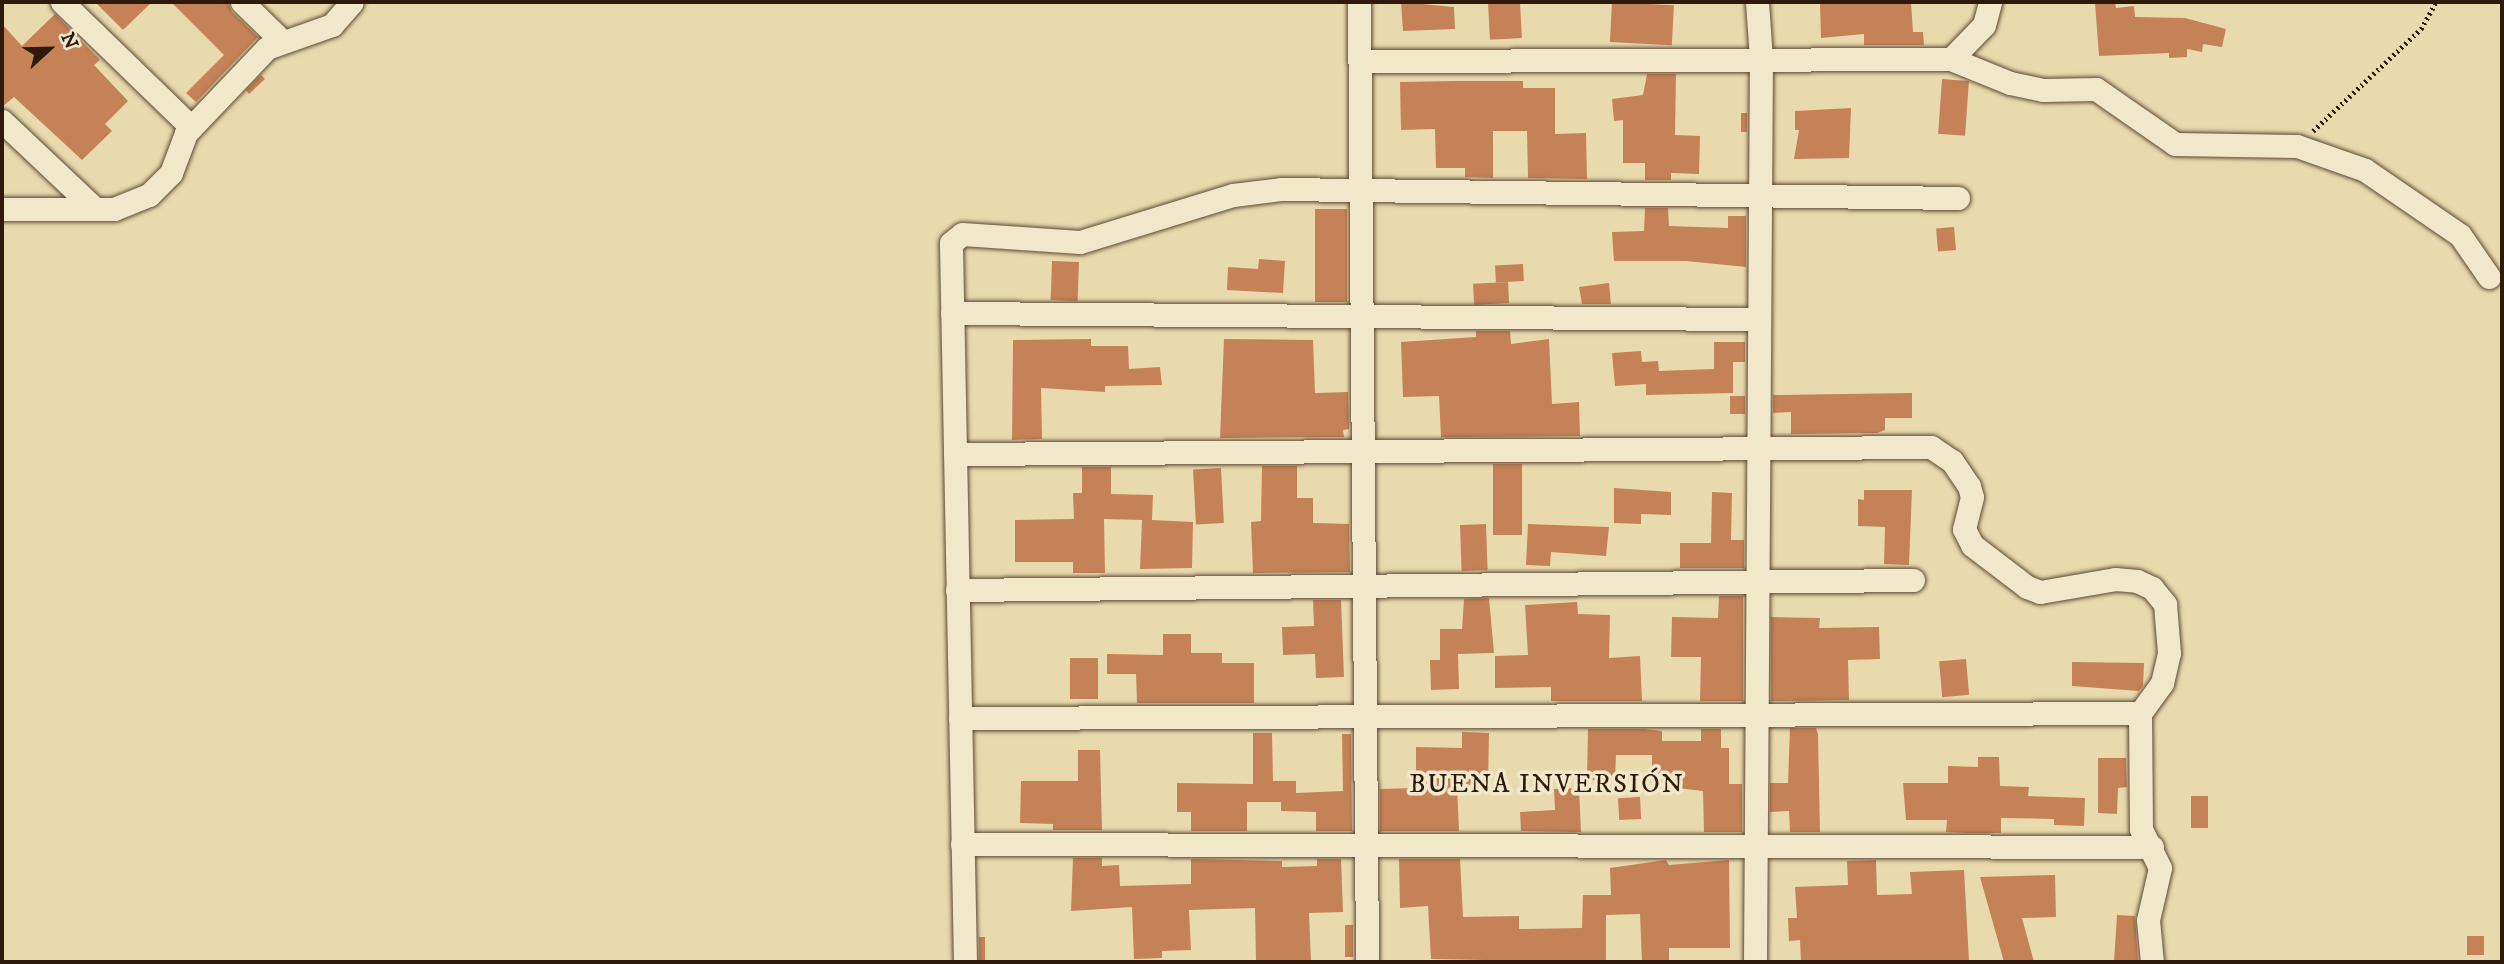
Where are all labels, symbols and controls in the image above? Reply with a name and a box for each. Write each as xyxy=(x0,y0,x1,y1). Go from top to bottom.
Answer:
north arrow xyxy=(14,14,84,84)
text: N xyxy=(55,29,83,52)
district label: BUENA INVERSIÓN xyxy=(1411,769,1683,801)

